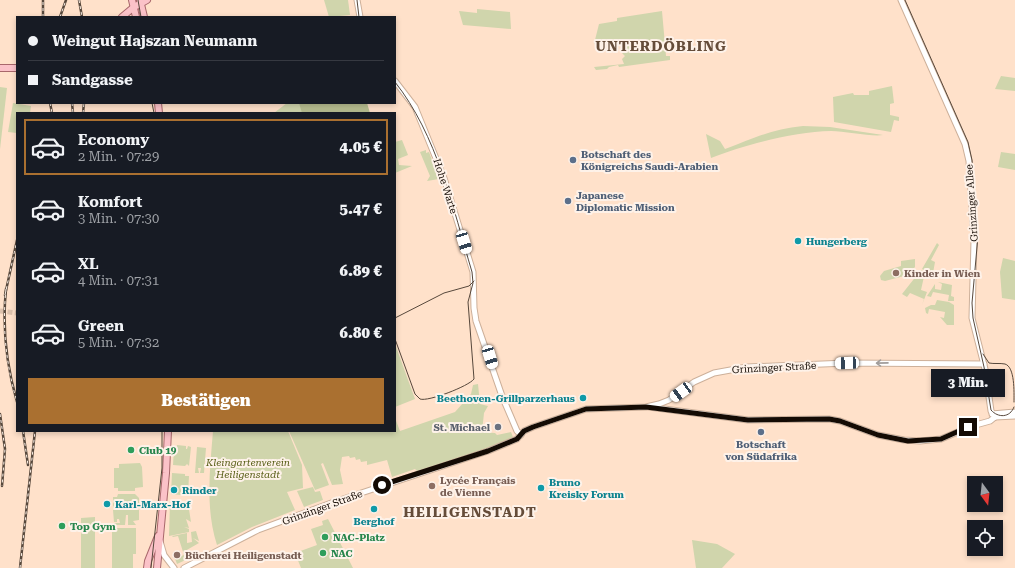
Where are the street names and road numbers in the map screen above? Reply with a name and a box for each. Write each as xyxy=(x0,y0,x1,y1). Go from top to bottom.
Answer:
street label: Hohe Warte xyxy=(431,157,460,216)
street label: Grinzinger Allee xyxy=(963,163,980,242)
street label: Grinzinger Straße xyxy=(732,360,817,375)
street label: Grinzinger Straße xyxy=(281,488,364,527)

